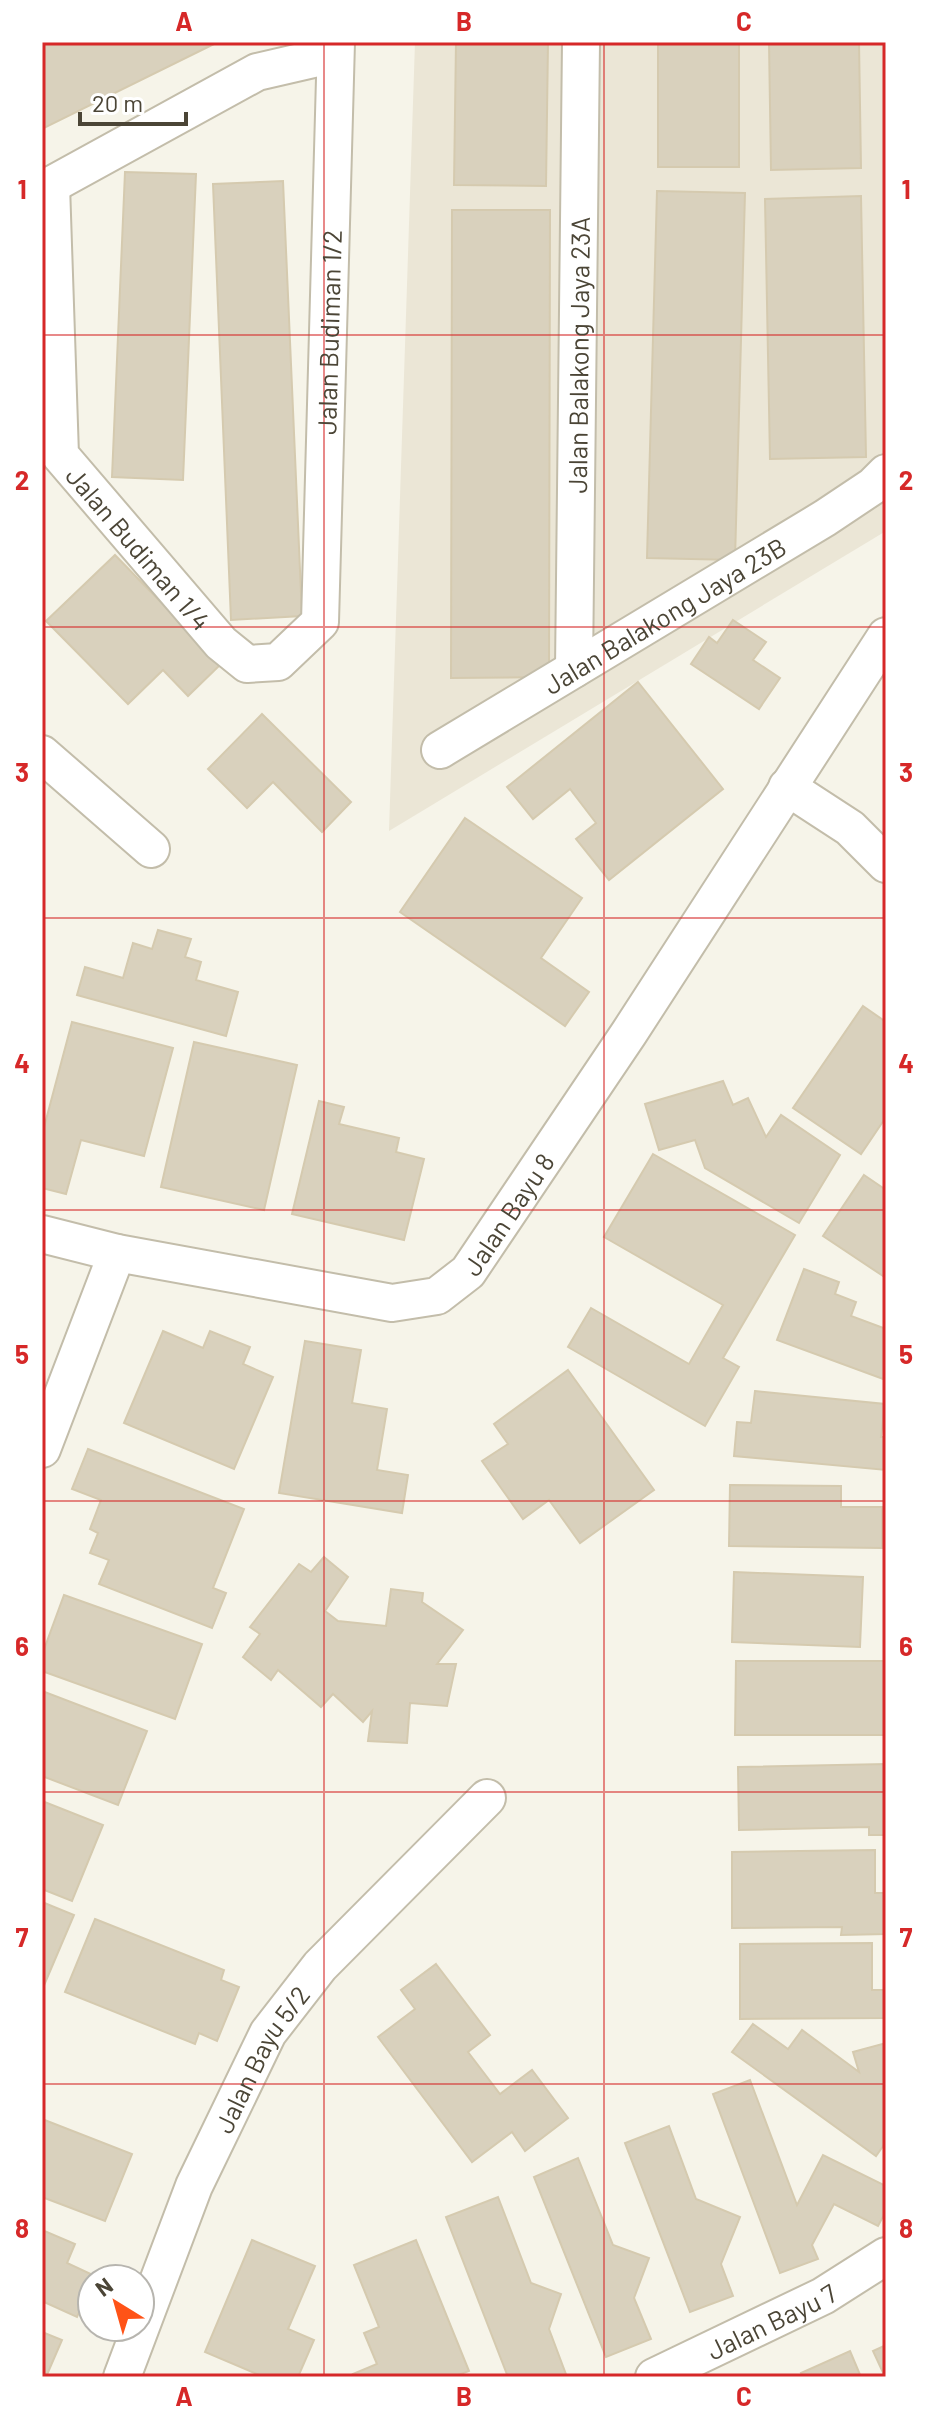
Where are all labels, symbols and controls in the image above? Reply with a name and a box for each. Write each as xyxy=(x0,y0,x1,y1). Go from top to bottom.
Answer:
text: A xyxy=(175,5,193,36)
text: B xyxy=(456,5,472,36)
text: C xyxy=(736,5,752,36)
scale bar xyxy=(80,76,186,126)
text: 20 m xyxy=(92,88,143,117)
text: 1 xyxy=(17,173,27,204)
text: 1 xyxy=(901,173,911,204)
street label: Jalan Balakong Jaya 23A xyxy=(560,216,595,494)
street label: Jalan Budiman 1/2 xyxy=(310,229,346,435)
street label: Jalan Budiman 1/4 xyxy=(61,459,218,636)
text: 2 xyxy=(15,464,29,495)
text: 2 xyxy=(899,464,913,495)
street label: Jalan Balakong Jaya 23B xyxy=(538,530,791,700)
text: 3 xyxy=(15,756,29,787)
text: 3 xyxy=(899,756,913,787)
text: 4 xyxy=(14,1047,30,1078)
text: 4 xyxy=(898,1047,914,1078)
street label: Jalan Bayu 8 xyxy=(455,1147,560,1281)
text: 5 xyxy=(15,1338,29,1369)
text: 5 xyxy=(899,1338,913,1369)
text: 6 xyxy=(15,1630,29,1661)
text: 6 xyxy=(899,1630,913,1661)
text: 7 xyxy=(16,1921,29,1952)
text: 7 xyxy=(900,1921,913,1952)
street label: Jalan Bayu 5/2 xyxy=(207,1979,315,2137)
text: 8 xyxy=(15,2212,29,2243)
text: 8 xyxy=(899,2212,913,2243)
north arrow xyxy=(76,2263,156,2343)
text: N xyxy=(90,2271,117,2301)
street label: Jalan Bayu 7 xyxy=(702,2276,842,2365)
text: A xyxy=(175,2380,193,2411)
text: B xyxy=(456,2380,472,2411)
text: C xyxy=(736,2380,752,2411)

